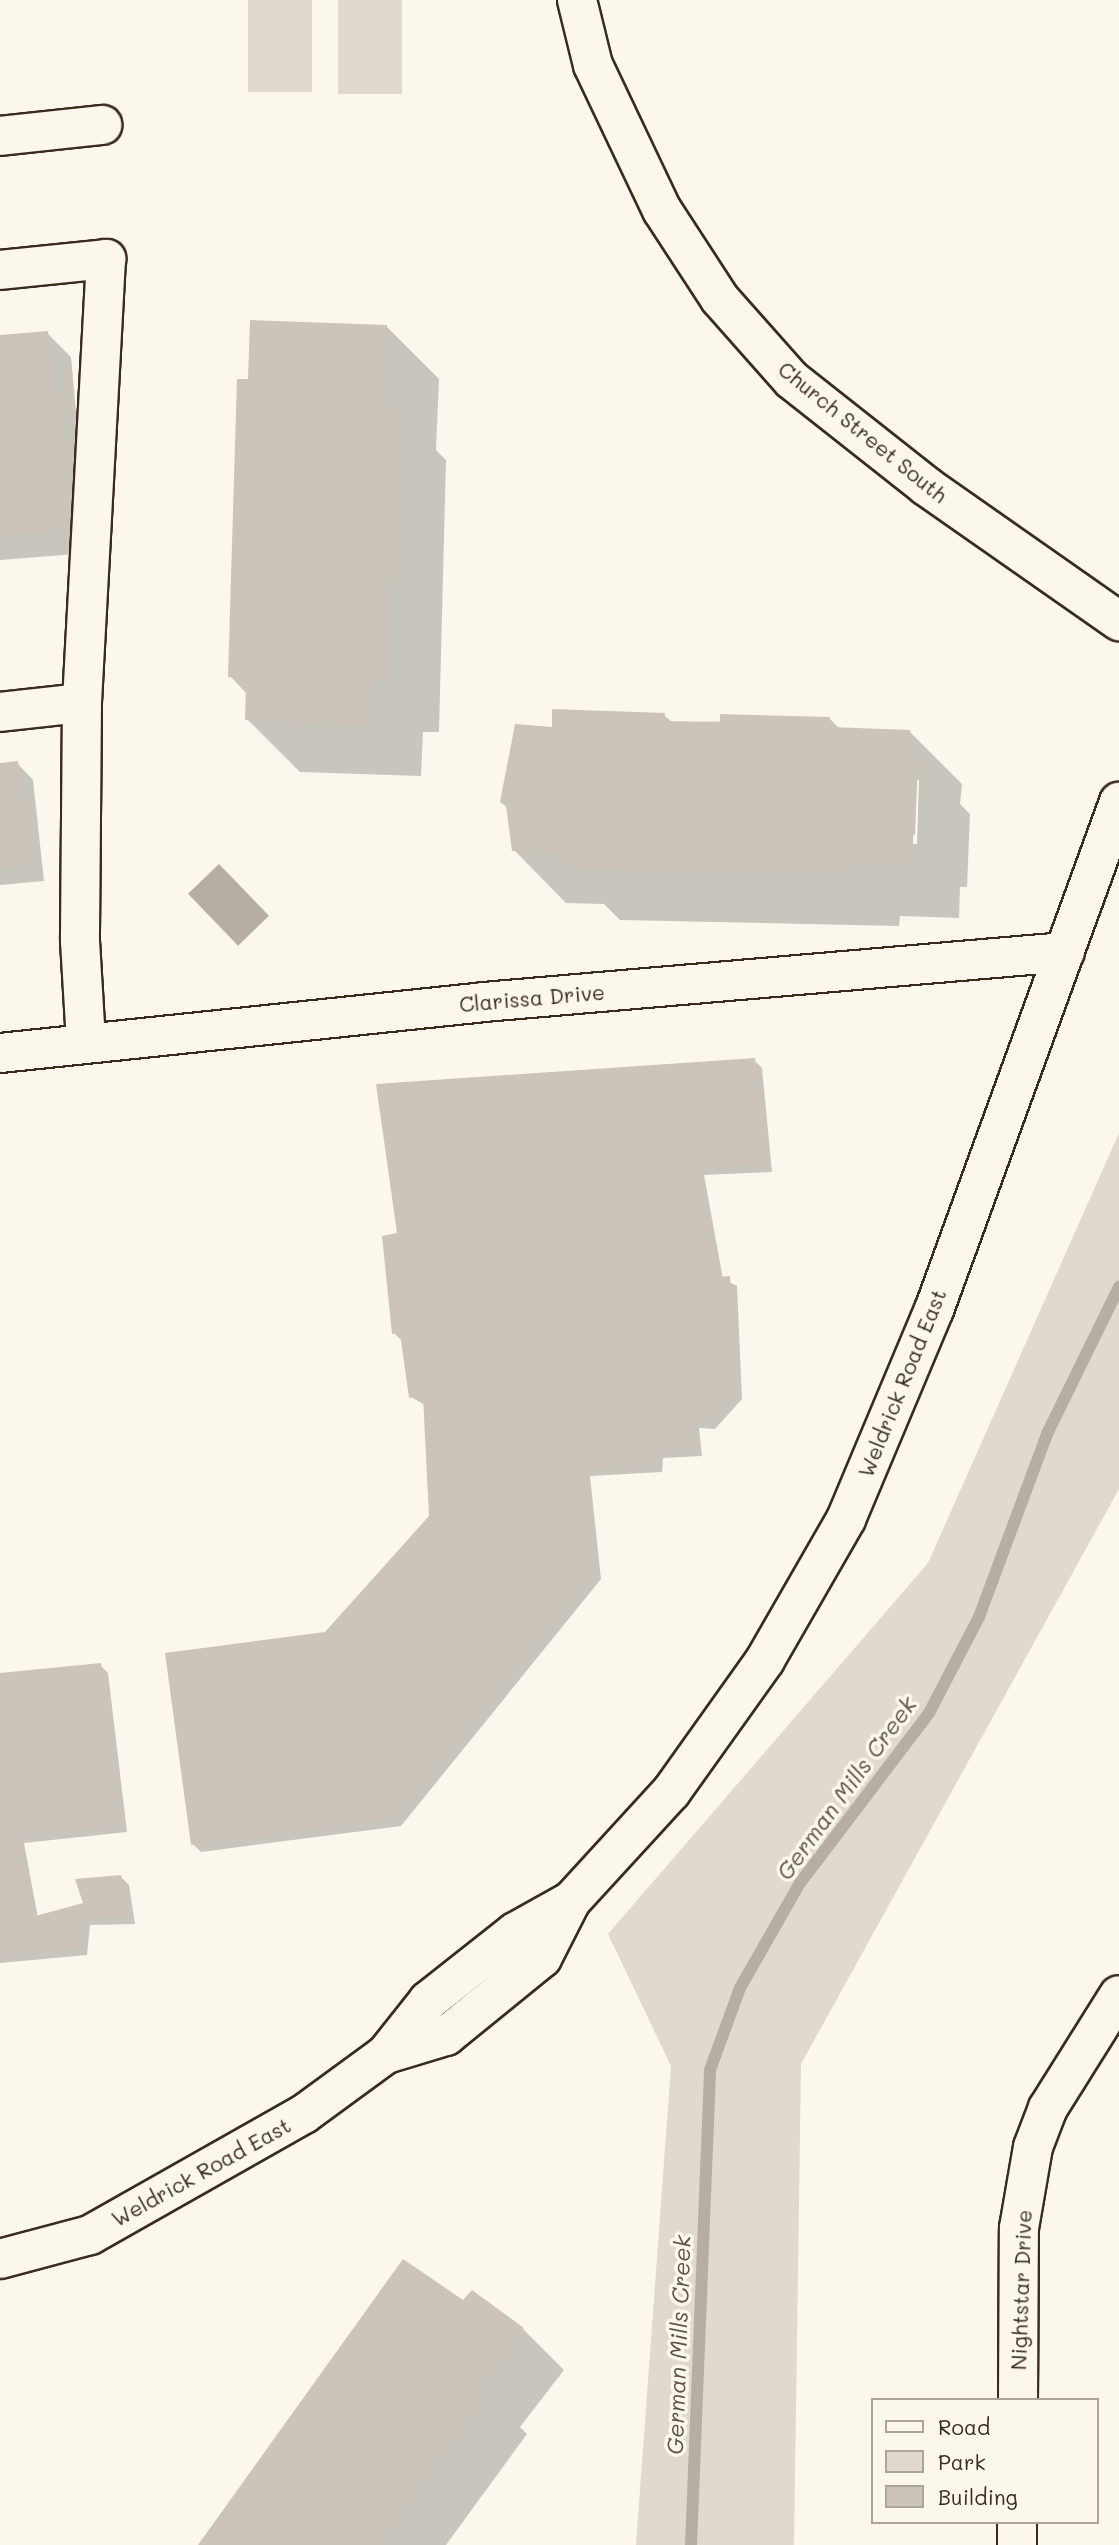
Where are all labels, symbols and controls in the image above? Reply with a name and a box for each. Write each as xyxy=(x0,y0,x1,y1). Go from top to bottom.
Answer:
street label: Church Street South xyxy=(773,356,953,508)
street label: Clarissa Drive xyxy=(458,979,606,1017)
street label: Weldrick Road East xyxy=(853,1285,951,1481)
water label: German Mills Creek xyxy=(770,1691,922,1885)
street label: Weldrick Road East xyxy=(107,2112,295,2232)
street label: Nightstar Drive xyxy=(1006,2209,1036,2371)
water label: German Mills Creek xyxy=(660,2235,696,2455)
legend xyxy=(870,2398,1098,2524)
text: Road xyxy=(938,2413,990,2440)
text: Park xyxy=(938,2448,986,2475)
text: Building xyxy=(938,2483,1018,2510)

